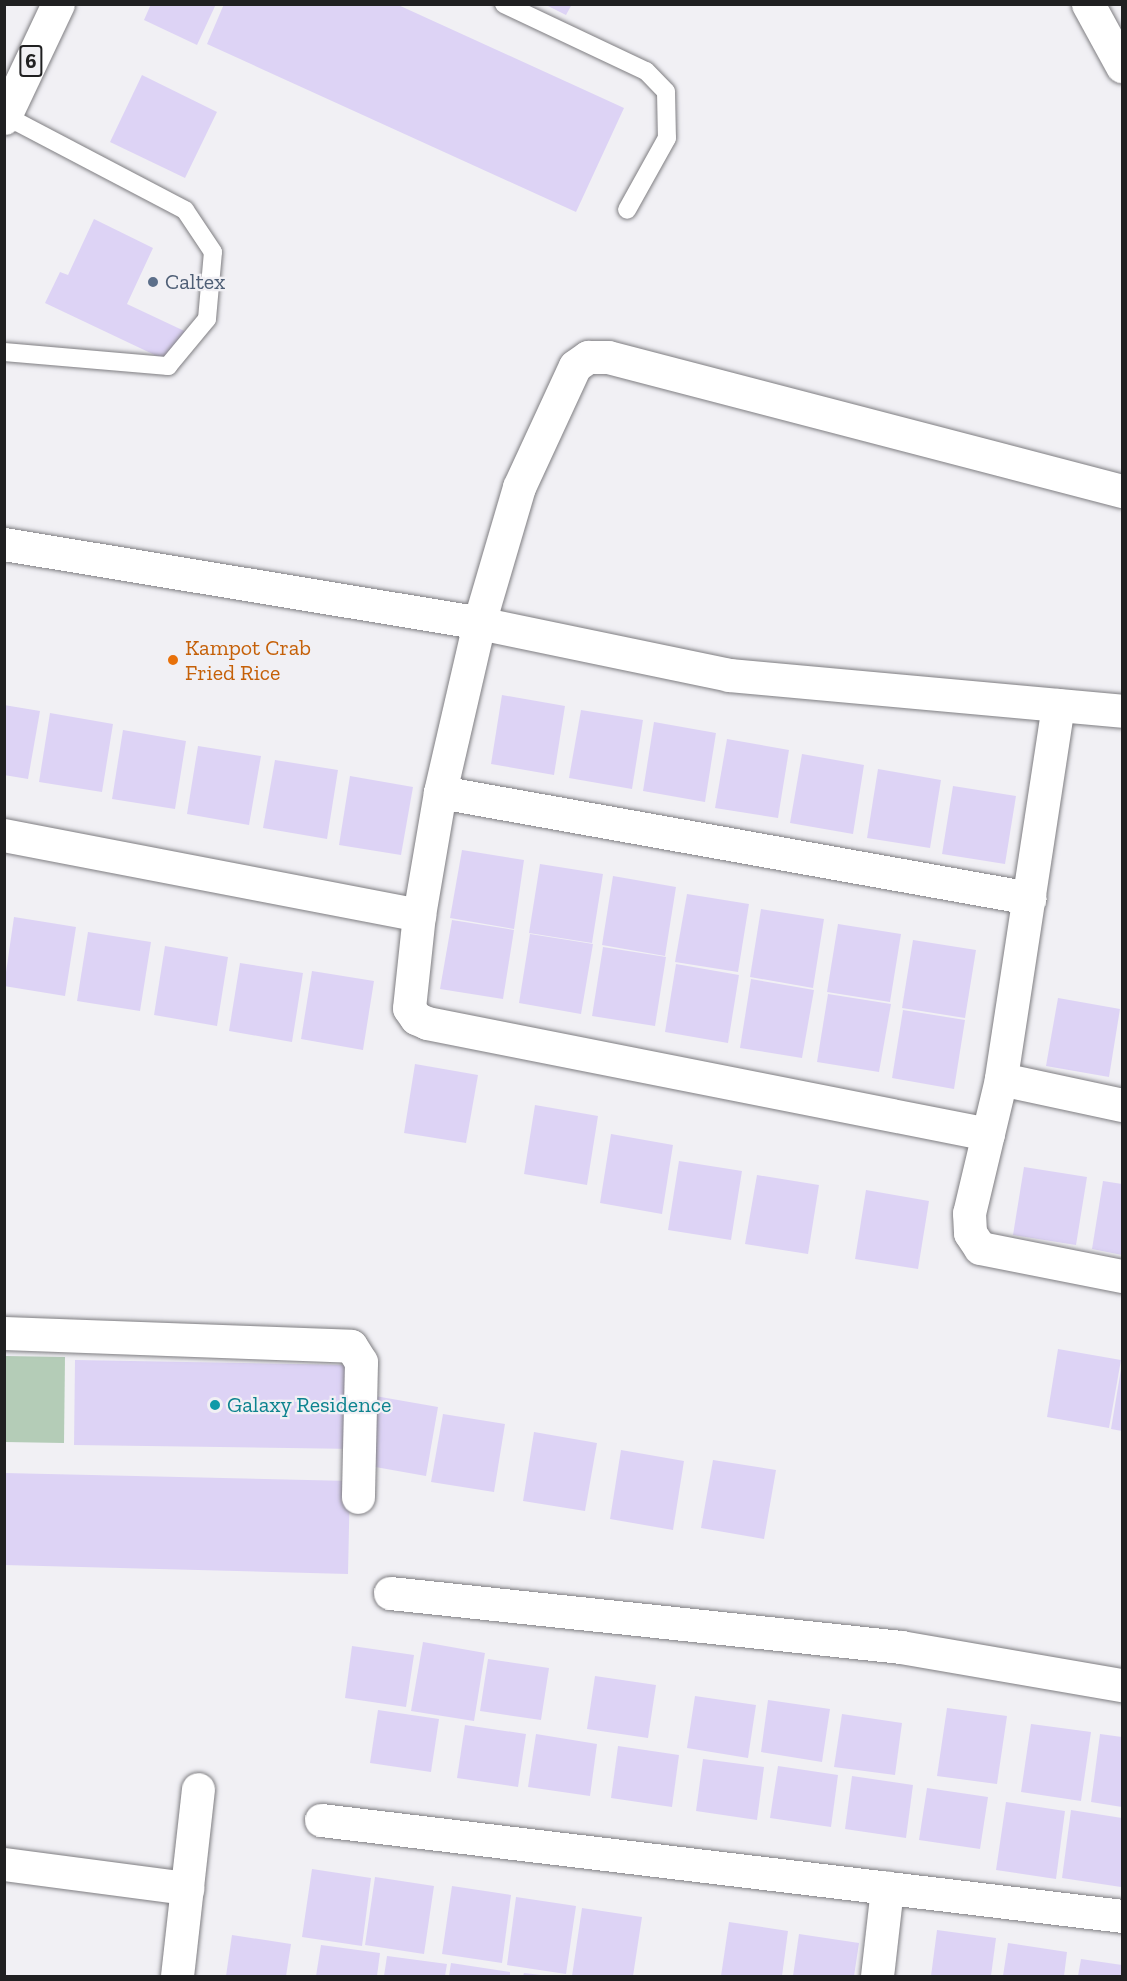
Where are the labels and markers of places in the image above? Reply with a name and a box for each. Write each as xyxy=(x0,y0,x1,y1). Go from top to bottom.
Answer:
place label: Caltex xyxy=(165,269,225,295)
marker: Caltex xyxy=(146,275,160,289)
place label: Kampot Crab Fried Rice xyxy=(185,634,311,686)
marker: Kampot Crab Fried Rice xyxy=(166,653,180,667)
place label: Galaxy Residence xyxy=(227,1392,392,1418)
marker: Galaxy Residence xyxy=(208,1398,222,1412)

